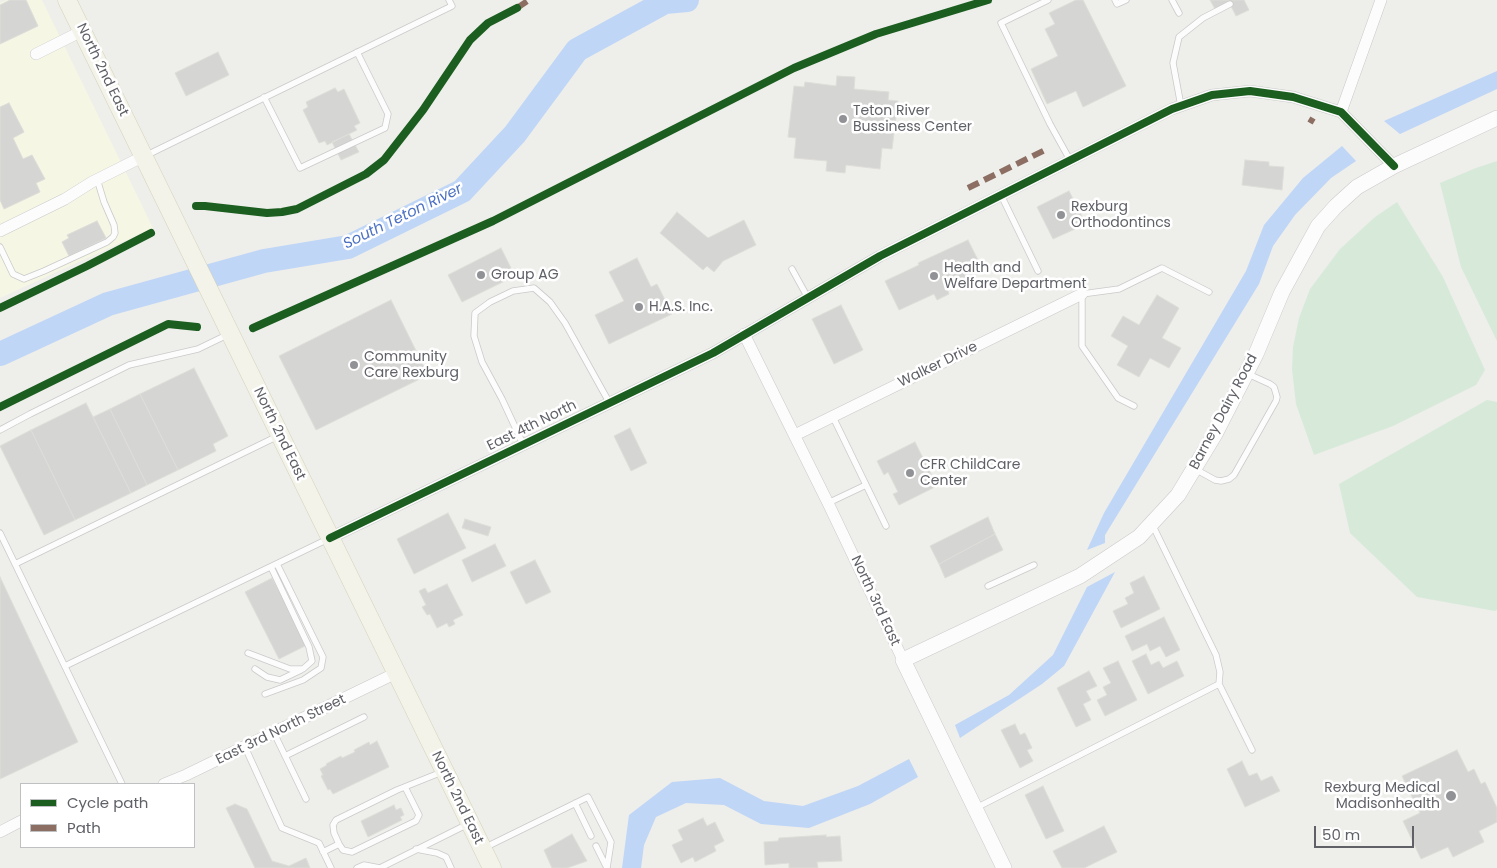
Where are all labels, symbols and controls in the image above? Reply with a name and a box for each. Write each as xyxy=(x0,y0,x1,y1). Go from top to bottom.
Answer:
street label: North 2nd East xyxy=(72,21,132,119)
place label: Teton River Bussiness Center xyxy=(853,103,972,136)
marker: Teton River Bussiness Center xyxy=(837,113,849,125)
water label: South Teton River xyxy=(341,180,465,254)
place label: Rexburg Orthodontincs xyxy=(1071,199,1171,232)
marker: Rexburg Orthodontincs xyxy=(1055,209,1067,221)
place label: Health and Welfare Department xyxy=(944,260,1086,292)
place label: Group AG xyxy=(491,267,559,283)
marker: Group AG xyxy=(475,269,487,281)
marker: Health and Welfare Department xyxy=(928,270,940,282)
place label: H.A.S. Inc. xyxy=(649,299,713,315)
marker: H.A.S. Inc. xyxy=(633,301,645,313)
street label: Walker Drive xyxy=(895,338,981,392)
place label: Community Care Rexburg xyxy=(364,349,459,382)
street label: Barney Dairy Road xyxy=(1186,351,1262,473)
marker: Community Care Rexburg xyxy=(348,359,360,371)
street label: North 2nd East xyxy=(249,385,309,483)
street label: East 4th North xyxy=(485,397,579,455)
place label: CFR ChildCare Center xyxy=(920,457,1020,490)
marker: CFR ChildCare Center xyxy=(904,467,916,479)
street label: North 3rd East xyxy=(847,553,903,649)
street label: East 3rd North Street xyxy=(213,691,349,769)
street label: North 2nd East xyxy=(427,749,487,847)
place label: Rexburg Medical Madisonhealth xyxy=(1324,780,1440,812)
legend xyxy=(20,783,195,848)
marker: Rexburg Medical Madisonhealth xyxy=(1444,789,1458,803)
text: Cycle path xyxy=(67,792,148,813)
scale bar xyxy=(1317,816,1417,848)
text: Path xyxy=(67,817,101,838)
text: 50 m xyxy=(1322,824,1360,845)

